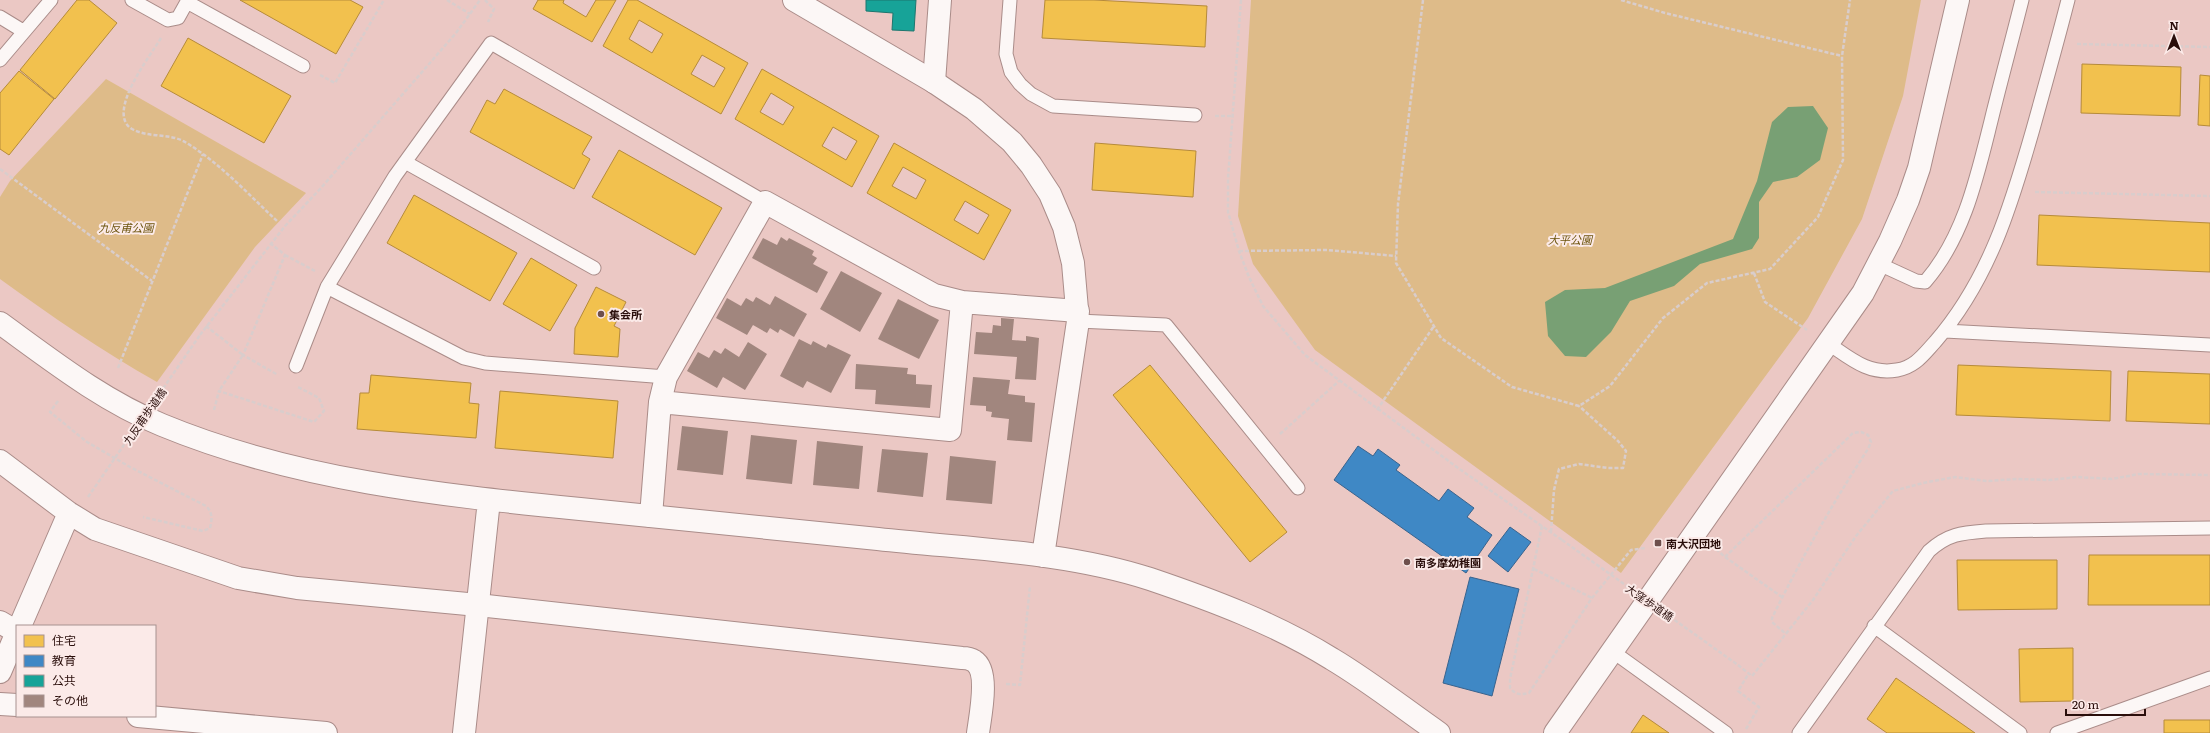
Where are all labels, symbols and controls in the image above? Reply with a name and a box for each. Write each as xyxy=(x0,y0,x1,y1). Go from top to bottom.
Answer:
north arrow xyxy=(2154,16,2194,56)
text: N xyxy=(2169,17,2179,33)
park label: 九反甫公園 xyxy=(99,219,155,235)
park label: 大平公園 xyxy=(1548,231,1594,247)
place label: 集会所 xyxy=(609,306,642,322)
marker: 集会所 xyxy=(596,309,606,319)
street label: 九反甫歩道橋 xyxy=(119,384,169,448)
place label: 南大沢団地 xyxy=(1666,535,1721,551)
marker: 南大沢団地 xyxy=(1653,538,1663,548)
place label: 南多摩幼稚園 xyxy=(1415,554,1481,570)
marker: 南多摩幼稚園 xyxy=(1402,557,1412,567)
street label: 大窪歩道橋 xyxy=(1623,580,1677,624)
legend xyxy=(16,625,156,717)
text: 住宅 xyxy=(52,631,76,649)
text: 教育 xyxy=(52,651,76,669)
text: 公共 xyxy=(52,671,76,689)
text: その他 xyxy=(52,691,88,709)
scale bar xyxy=(2066,691,2145,717)
text: 20 m xyxy=(2072,695,2099,713)

